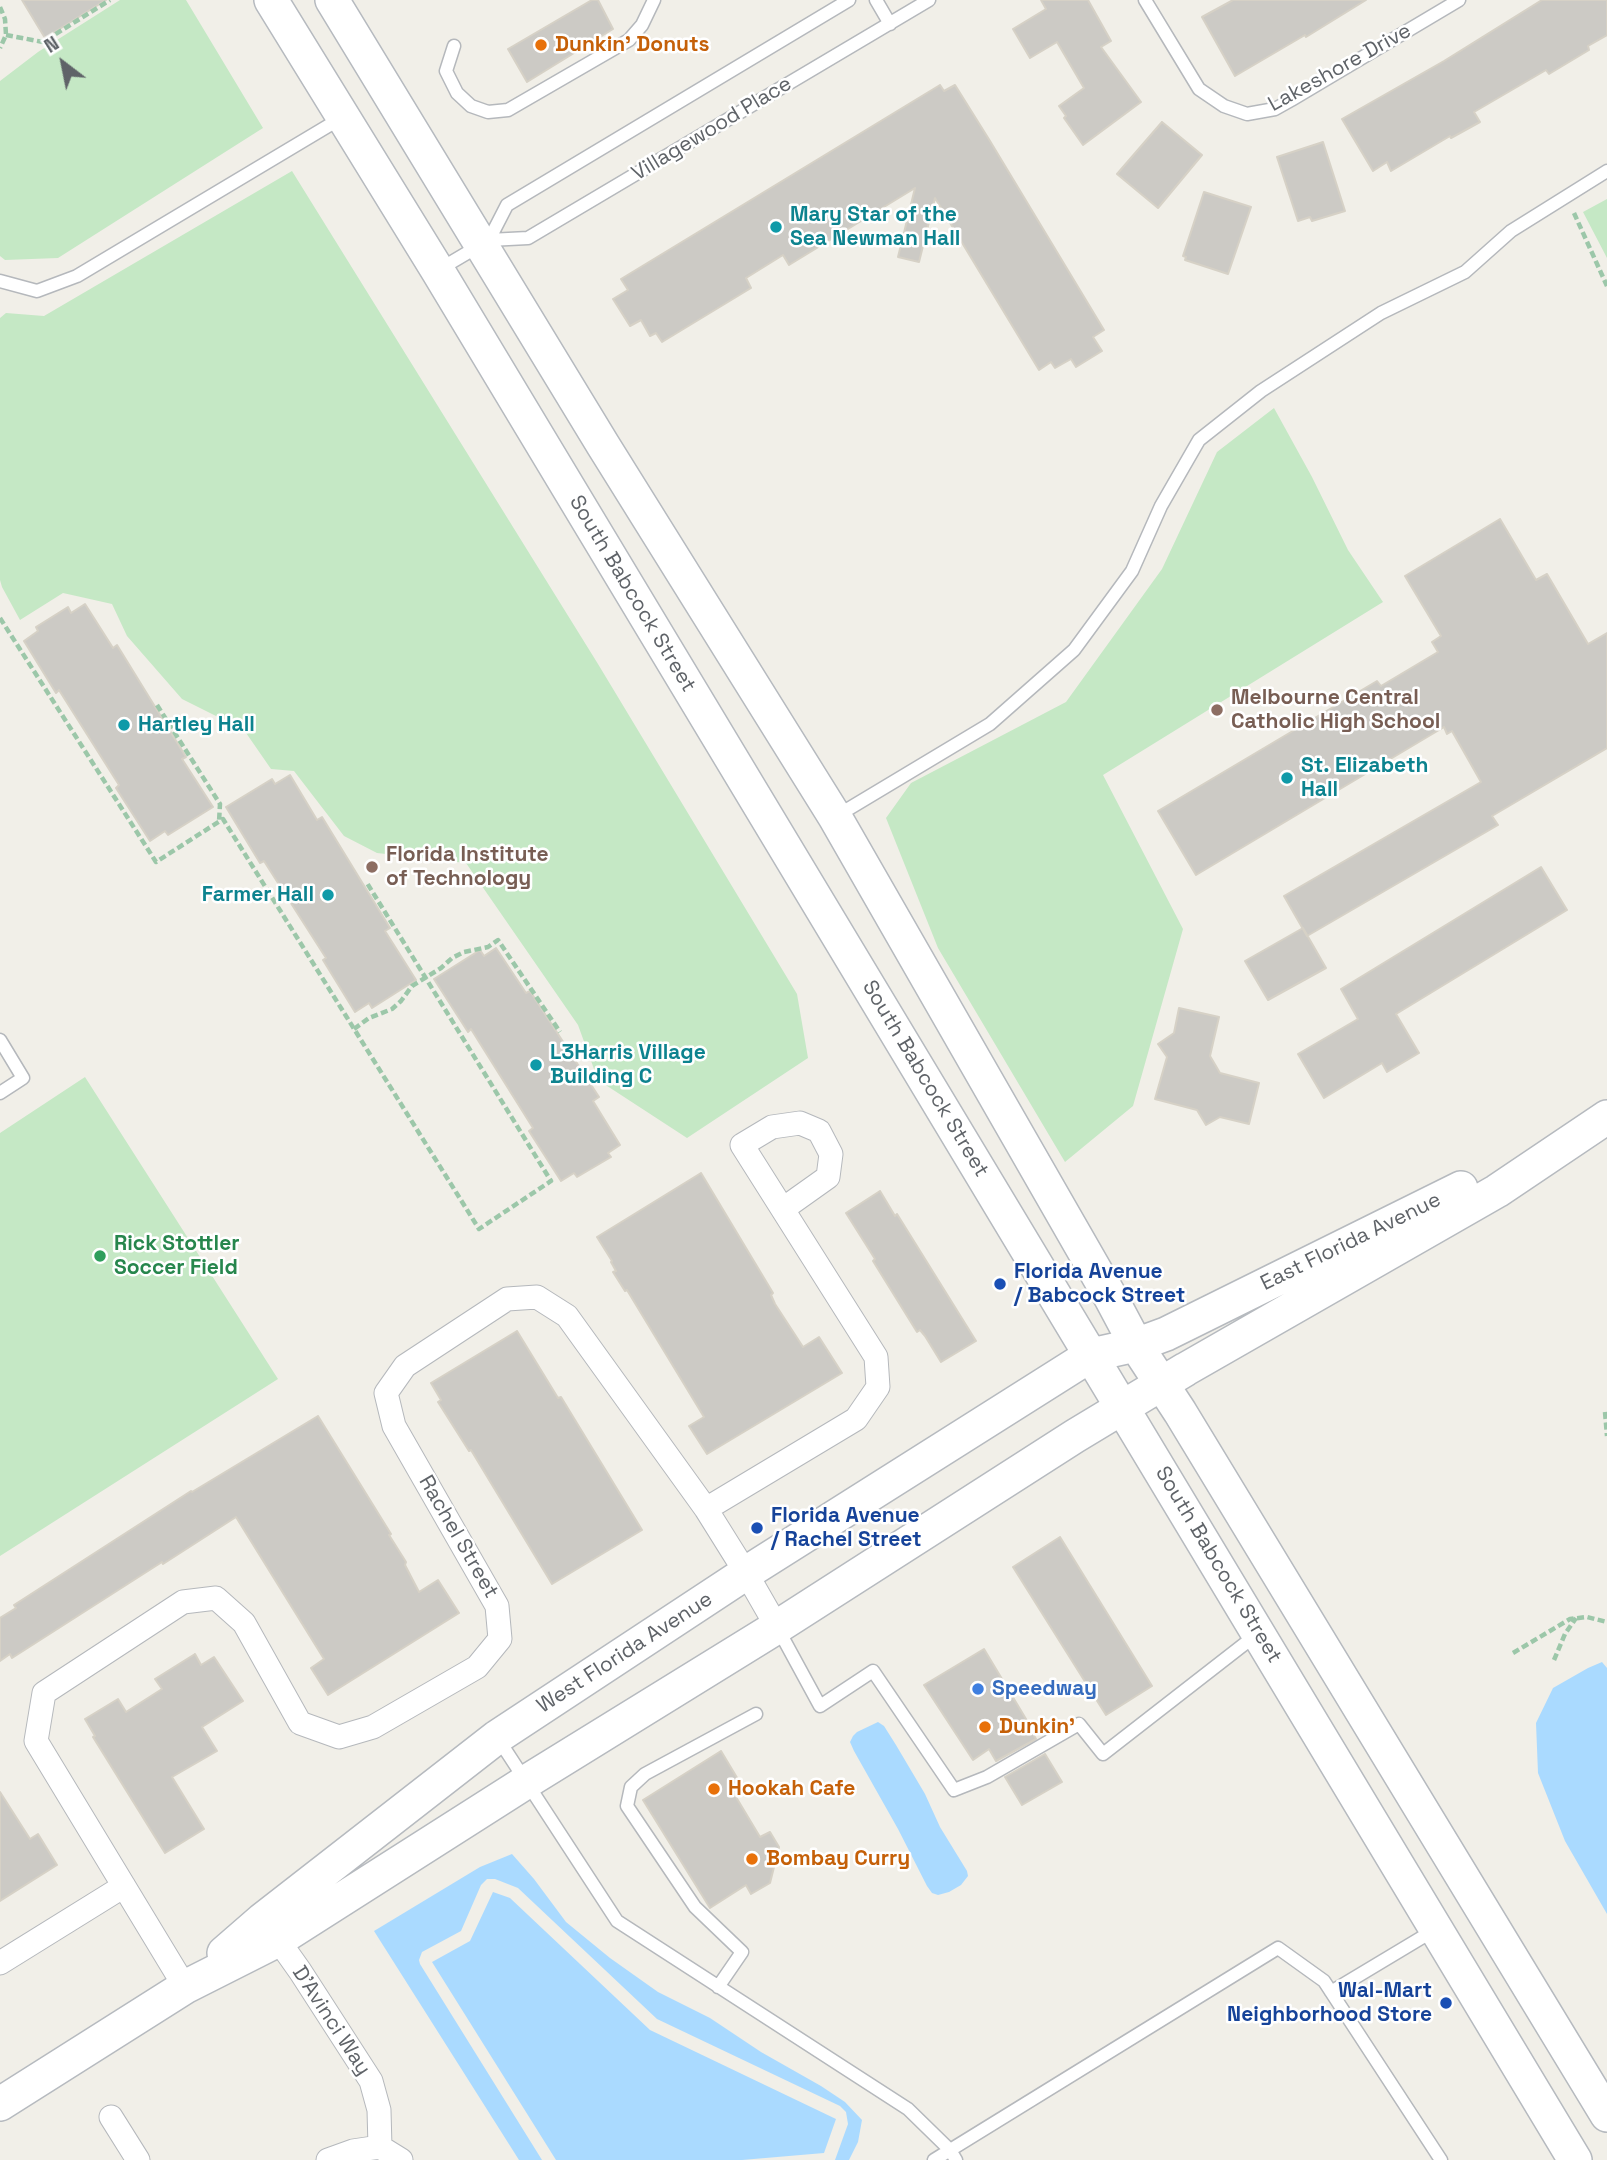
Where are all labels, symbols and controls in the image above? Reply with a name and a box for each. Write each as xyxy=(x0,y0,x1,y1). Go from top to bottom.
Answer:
street label: Lakeshore Drive xyxy=(1264,18,1416,118)
north arrow xyxy=(28,28,98,98)
text: N xyxy=(40,31,64,59)
place label: Dunkin' Donuts xyxy=(555,32,709,58)
marker: Dunkin' Donuts xyxy=(533,37,549,53)
street label: Villagewood Place xyxy=(628,71,796,187)
place label: Mary Star of the Sea Newman Hall xyxy=(790,202,960,252)
marker: Mary Star of the Sea Newman Hall xyxy=(768,219,784,235)
street label: South Babcock Street xyxy=(563,491,701,697)
place label: Melbourne Central Catholic High School xyxy=(1231,685,1440,735)
marker: Melbourne Central Catholic High School xyxy=(1209,702,1225,718)
place label: Hartley Hall xyxy=(138,712,255,738)
marker: Hartley Hall xyxy=(116,717,132,733)
place label: St. Elizabeth Hall xyxy=(1301,753,1428,803)
marker: St. Elizabeth Hall xyxy=(1279,770,1295,786)
place label: Florida Institute of Technology xyxy=(386,842,549,892)
marker: Florida Institute of Technology xyxy=(364,859,380,875)
place label: Farmer Hall xyxy=(202,882,314,908)
marker: Farmer Hall xyxy=(320,887,336,903)
street label: South Babcock Street xyxy=(856,976,994,1182)
place label: L3Harris Village Building C xyxy=(550,1040,706,1090)
marker: L3Harris Village Building C xyxy=(528,1057,544,1073)
street label: East Florida Avenue xyxy=(1257,1187,1445,1297)
place label: Rick Stottler Soccer Field xyxy=(114,1231,240,1281)
marker: Rick Stottler Soccer Field xyxy=(92,1248,108,1264)
place label: Florida Avenue / Babcock Street xyxy=(1014,1259,1185,1309)
marker: Florida Avenue / Babcock Street xyxy=(992,1276,1008,1292)
street label: South Babcock Street xyxy=(1149,1462,1287,1668)
street label: Rachel Street xyxy=(413,1471,503,1603)
place label: Florida Avenue / Rachel Street xyxy=(771,1503,922,1553)
marker: Florida Avenue / Rachel Street xyxy=(749,1520,765,1536)
street label: West Florida Avenue xyxy=(533,1587,717,1719)
place label: Speedway xyxy=(992,1676,1097,1702)
marker: Speedway xyxy=(970,1681,986,1697)
place label: Dunkin' xyxy=(999,1714,1075,1740)
marker: Dunkin' xyxy=(977,1719,993,1735)
place label: Hookah Cafe xyxy=(728,1776,855,1802)
marker: Hookah Cafe xyxy=(706,1781,722,1797)
place label: Bombay Curry xyxy=(766,1846,910,1872)
marker: Bombay Curry xyxy=(744,1851,760,1867)
street label: D'Avinci Way xyxy=(286,1962,376,2080)
place label: Wal-Mart Neighborhood Store xyxy=(1227,1978,1432,2028)
marker: Wal-Mart Neighborhood Store xyxy=(1438,1995,1454,2011)

